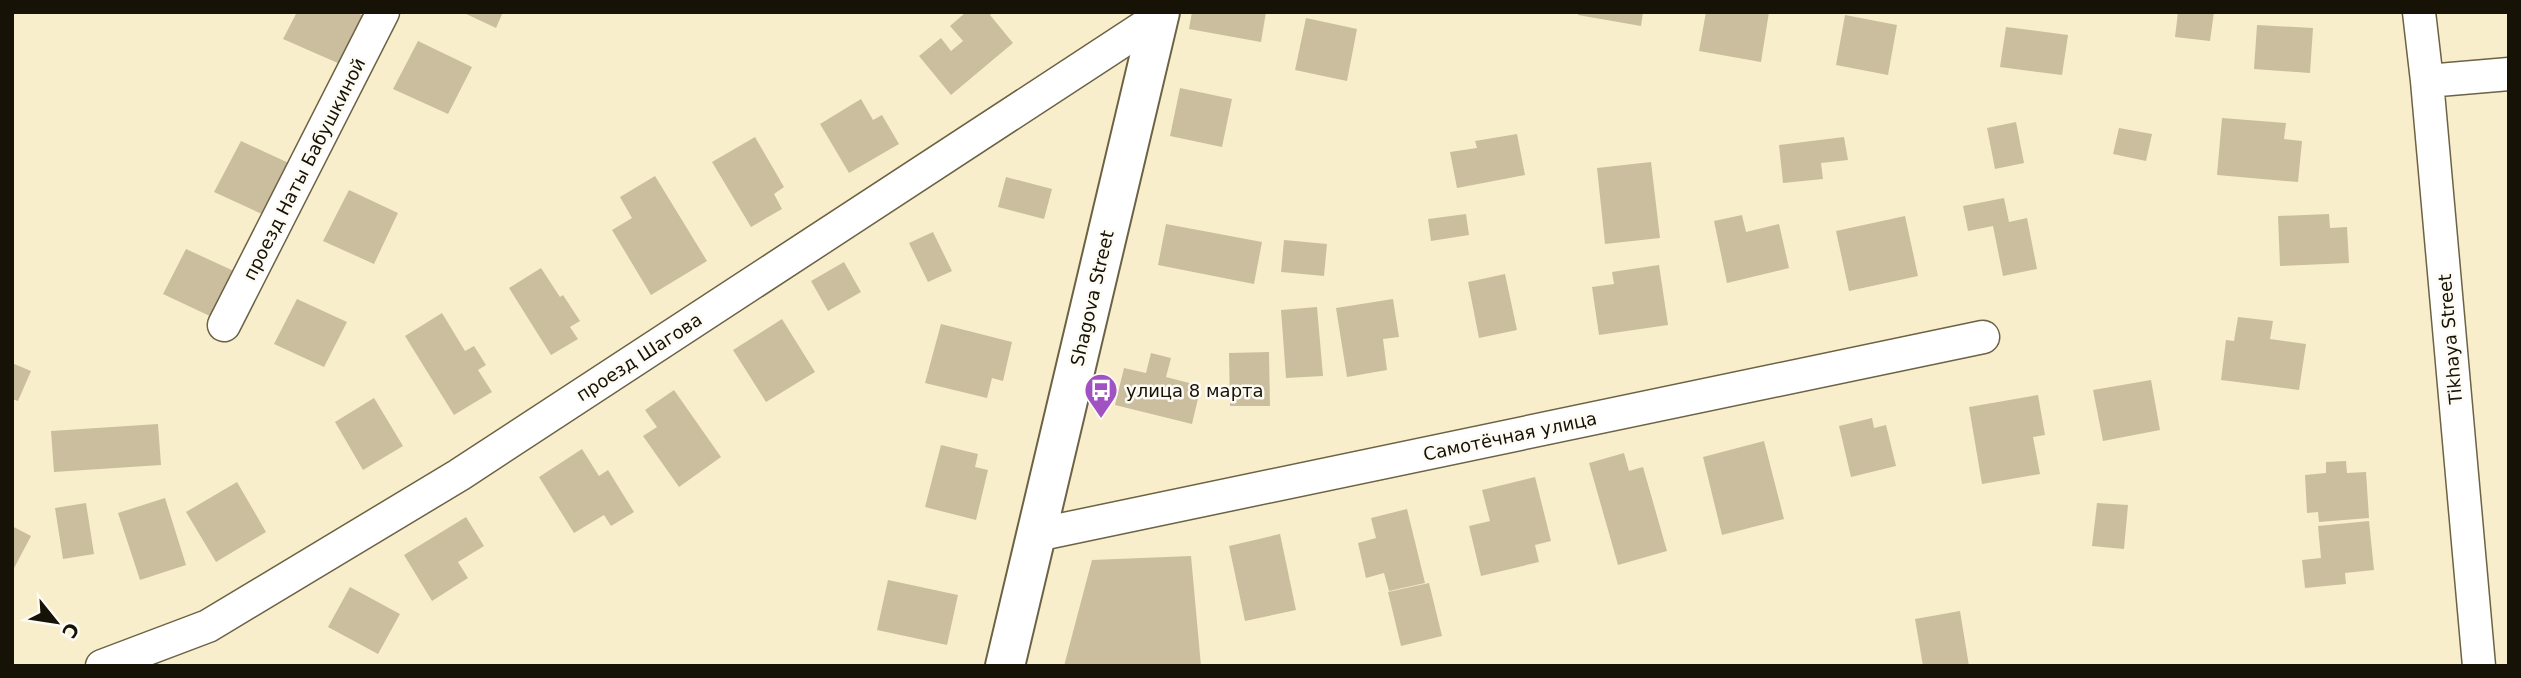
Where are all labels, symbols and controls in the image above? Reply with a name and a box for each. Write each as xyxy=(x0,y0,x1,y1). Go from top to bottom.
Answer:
street label: проезд Наты Бабушкиной xyxy=(239,54,369,284)
street label: Shagova Street xyxy=(1066,228,1118,368)
street label: Tikhaya Street xyxy=(2434,273,2466,406)
street label: проезд Шагова xyxy=(572,309,706,405)
bus stop icon: улица 8 марта xyxy=(1082,371,1120,420)
place label: улица 8 марта xyxy=(1126,380,1264,401)
street label: Самотёчная улица xyxy=(1421,407,1599,465)
north arrow xyxy=(21,587,91,657)
text: С xyxy=(58,619,84,642)

